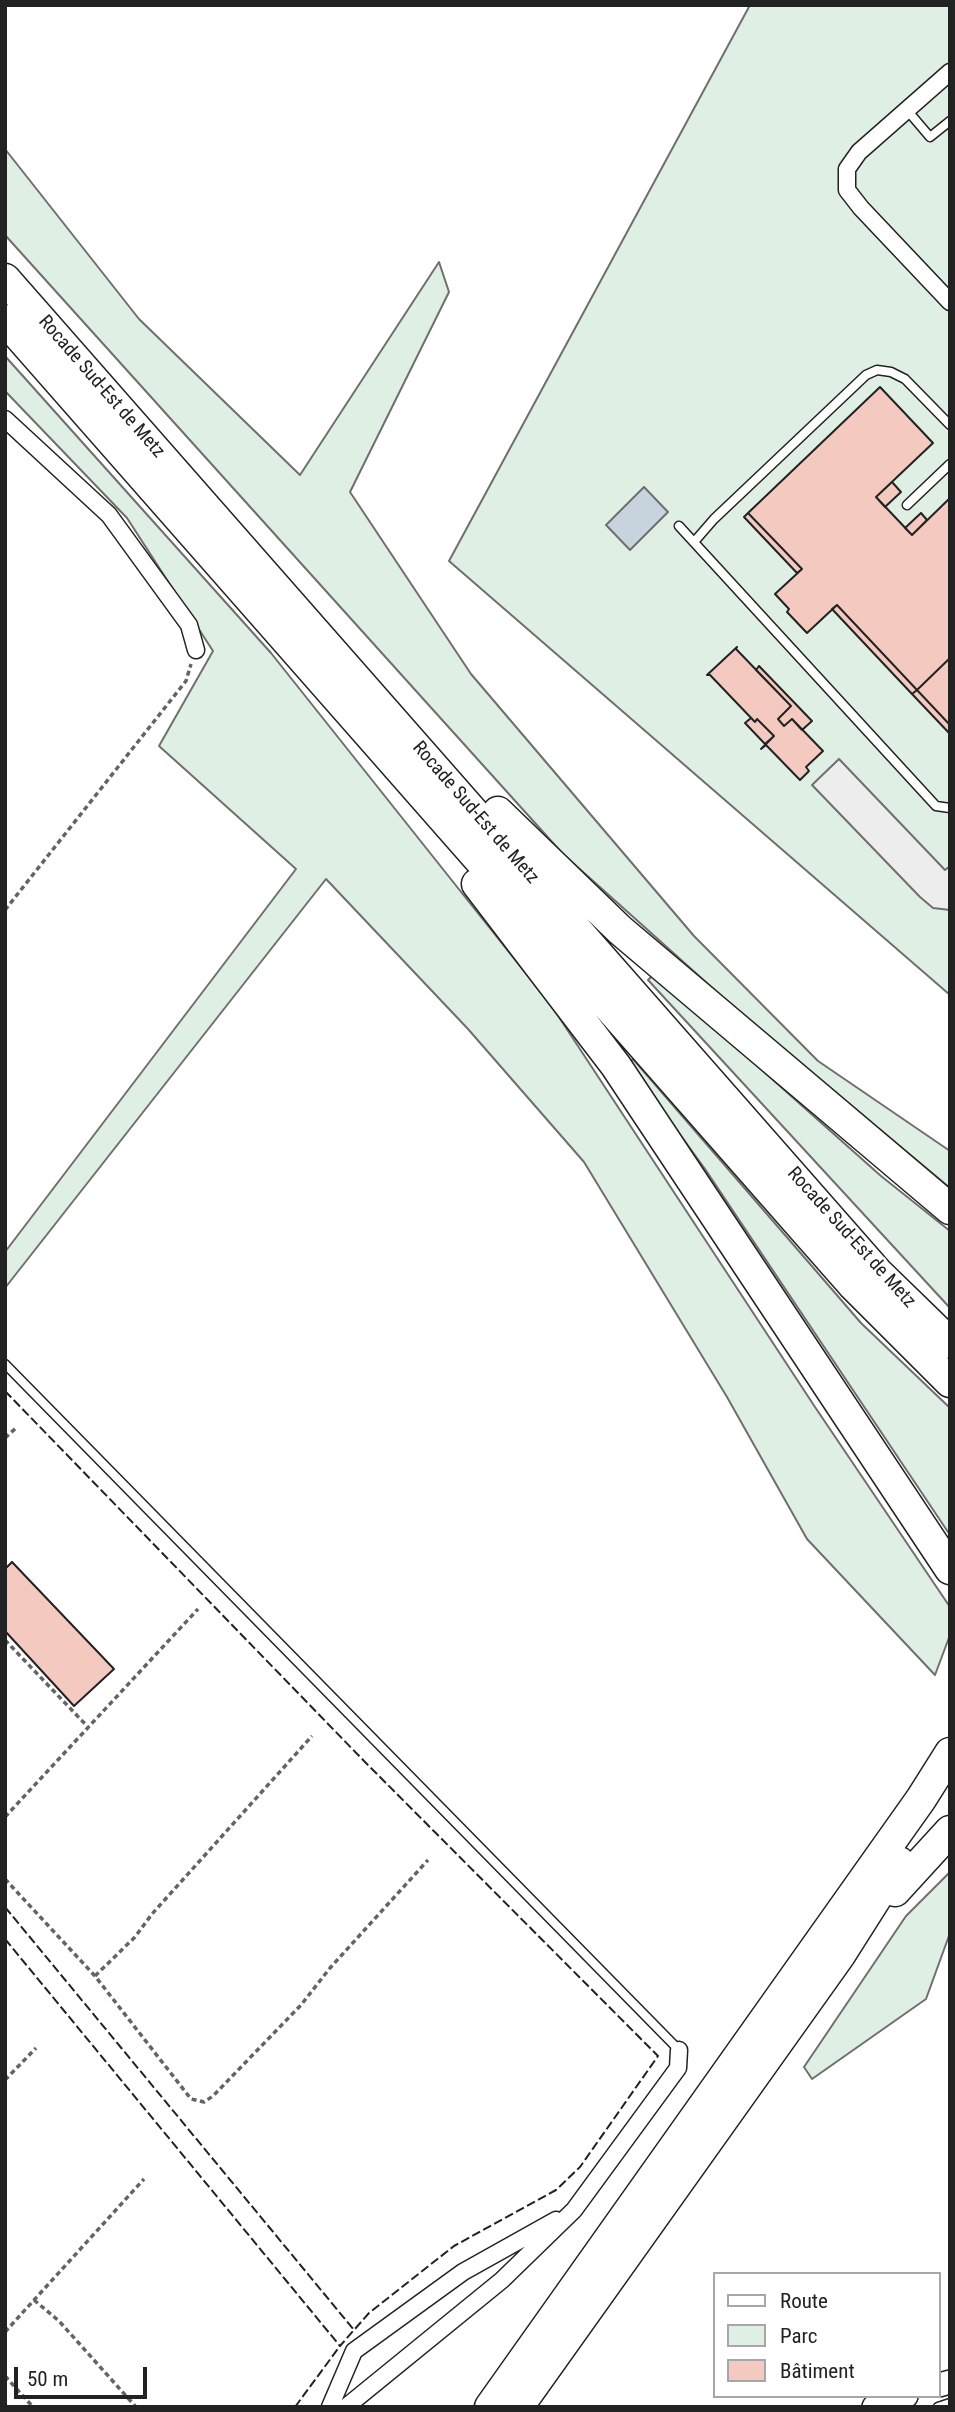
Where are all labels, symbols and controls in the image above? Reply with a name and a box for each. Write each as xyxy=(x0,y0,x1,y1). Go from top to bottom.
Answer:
street label: Rocade Sud-Est de Metz xyxy=(33,311,169,463)
street label: Rocade Sud-Est de Metz xyxy=(407,737,543,889)
street label: Rocade Sud-Est de Metz xyxy=(782,1163,920,1313)
legend xyxy=(713,2272,941,2398)
text: Route xyxy=(780,2289,828,2313)
text: Parc xyxy=(780,2324,818,2348)
scale bar xyxy=(18,2352,150,2396)
text: Bâtiment xyxy=(780,2359,855,2383)
text: 50 m xyxy=(27,2367,68,2391)

